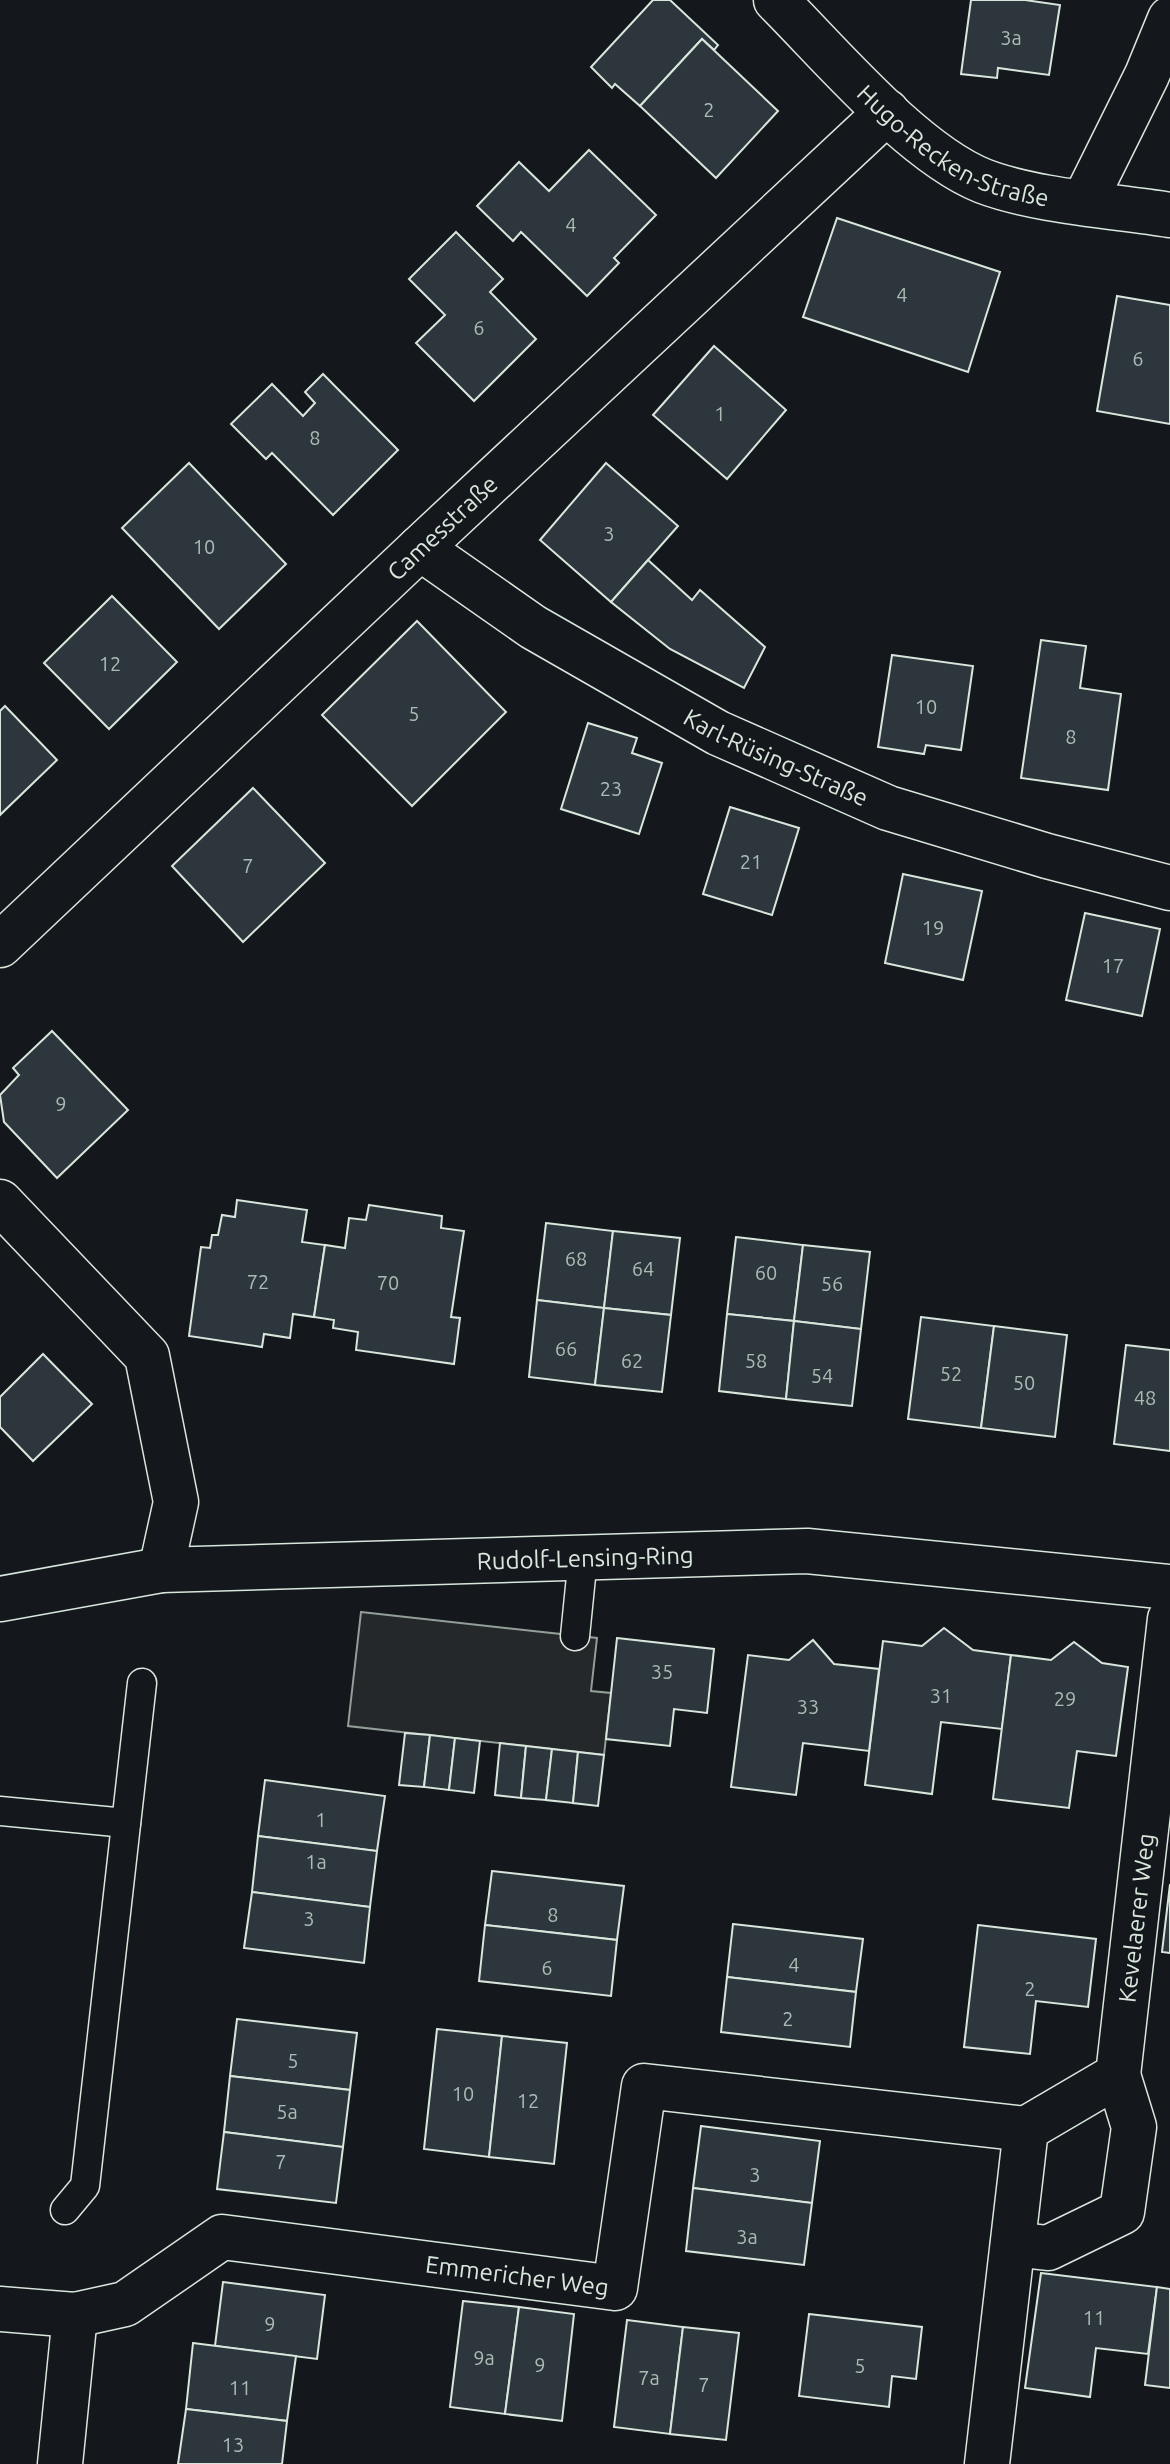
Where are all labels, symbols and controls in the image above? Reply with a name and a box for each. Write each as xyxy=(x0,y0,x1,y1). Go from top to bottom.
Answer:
house number: 3a xyxy=(1000,26,1022,49)
street label: Hugo-Recken-Straße xyxy=(852,79,1051,211)
house number: 2 xyxy=(703,98,715,121)
house number: 4 xyxy=(565,213,577,236)
house number: 4 xyxy=(896,283,908,306)
house number: 6 xyxy=(473,316,485,339)
house number: 6 xyxy=(1132,347,1144,370)
house number: 1 xyxy=(714,402,726,425)
house number: 8 xyxy=(309,426,321,449)
street label: Camesstraße xyxy=(382,470,503,585)
house number: 3 xyxy=(603,522,615,545)
house number: 10 xyxy=(193,535,215,558)
house number: 12 xyxy=(99,652,121,675)
house number: 10 xyxy=(915,695,937,718)
house number: 5 xyxy=(408,702,420,725)
street label: Karl-Rüsing-Straße xyxy=(679,703,872,811)
house number: 8 xyxy=(1065,725,1077,748)
house number: 23 xyxy=(600,777,622,800)
house number: 21 xyxy=(740,850,762,873)
house number: 7 xyxy=(242,854,254,877)
house number: 19 xyxy=(922,916,944,939)
house number: 17 xyxy=(1102,954,1124,977)
house number: 9 xyxy=(55,1092,67,1115)
house number: 68 xyxy=(565,1247,587,1270)
house number: 64 xyxy=(632,1257,654,1280)
house number: 60 xyxy=(755,1261,777,1284)
house number: 72 xyxy=(247,1270,269,1293)
house number: 70 xyxy=(377,1271,399,1294)
house number: 56 xyxy=(821,1272,843,1295)
house number: 66 xyxy=(555,1337,577,1360)
house number: 62 xyxy=(621,1349,643,1372)
house number: 58 xyxy=(745,1349,767,1372)
house number: 52 xyxy=(940,1362,962,1385)
house number: 54 xyxy=(811,1364,833,1387)
house number: 50 xyxy=(1013,1371,1035,1394)
house number: 48 xyxy=(1134,1386,1156,1409)
street label: Rudolf-Lensing-Ring xyxy=(476,1541,694,1574)
house number: 35 xyxy=(651,1660,673,1683)
house number: 31 xyxy=(930,1684,952,1707)
house number: 29 xyxy=(1054,1687,1076,1710)
house number: 33 xyxy=(797,1695,819,1718)
house number: 1 xyxy=(315,1808,327,1831)
street label: Kevelaerer Weg xyxy=(1113,1832,1159,2004)
house number: 1a xyxy=(305,1850,327,1873)
house number: 8 xyxy=(547,1903,559,1926)
house number: 3 xyxy=(303,1907,315,1930)
house number: 4 xyxy=(788,1953,800,1976)
house number: 6 xyxy=(541,1956,553,1979)
house number: 2 xyxy=(1024,1977,1036,2000)
house number: 2 xyxy=(782,2007,794,2030)
house number: 5 xyxy=(287,2049,299,2072)
house number: 10 xyxy=(452,2082,474,2105)
house number: 12 xyxy=(517,2089,539,2112)
house number: 5a xyxy=(276,2100,298,2123)
house number: 7 xyxy=(275,2150,287,2173)
house number: 3 xyxy=(749,2163,761,2186)
house number: 3a xyxy=(736,2225,758,2248)
street label: Emmericher Weg xyxy=(424,2250,611,2301)
house number: 11 xyxy=(1083,2306,1105,2329)
house number: 9 xyxy=(264,2312,276,2335)
house number: 9a xyxy=(473,2346,495,2369)
house number: 9 xyxy=(534,2353,546,2376)
house number: 5 xyxy=(854,2354,866,2377)
house number: 7a xyxy=(638,2366,660,2389)
house number: 7 xyxy=(698,2373,710,2396)
house number: 11 xyxy=(229,2376,251,2399)
house number: 13 xyxy=(222,2433,244,2456)

